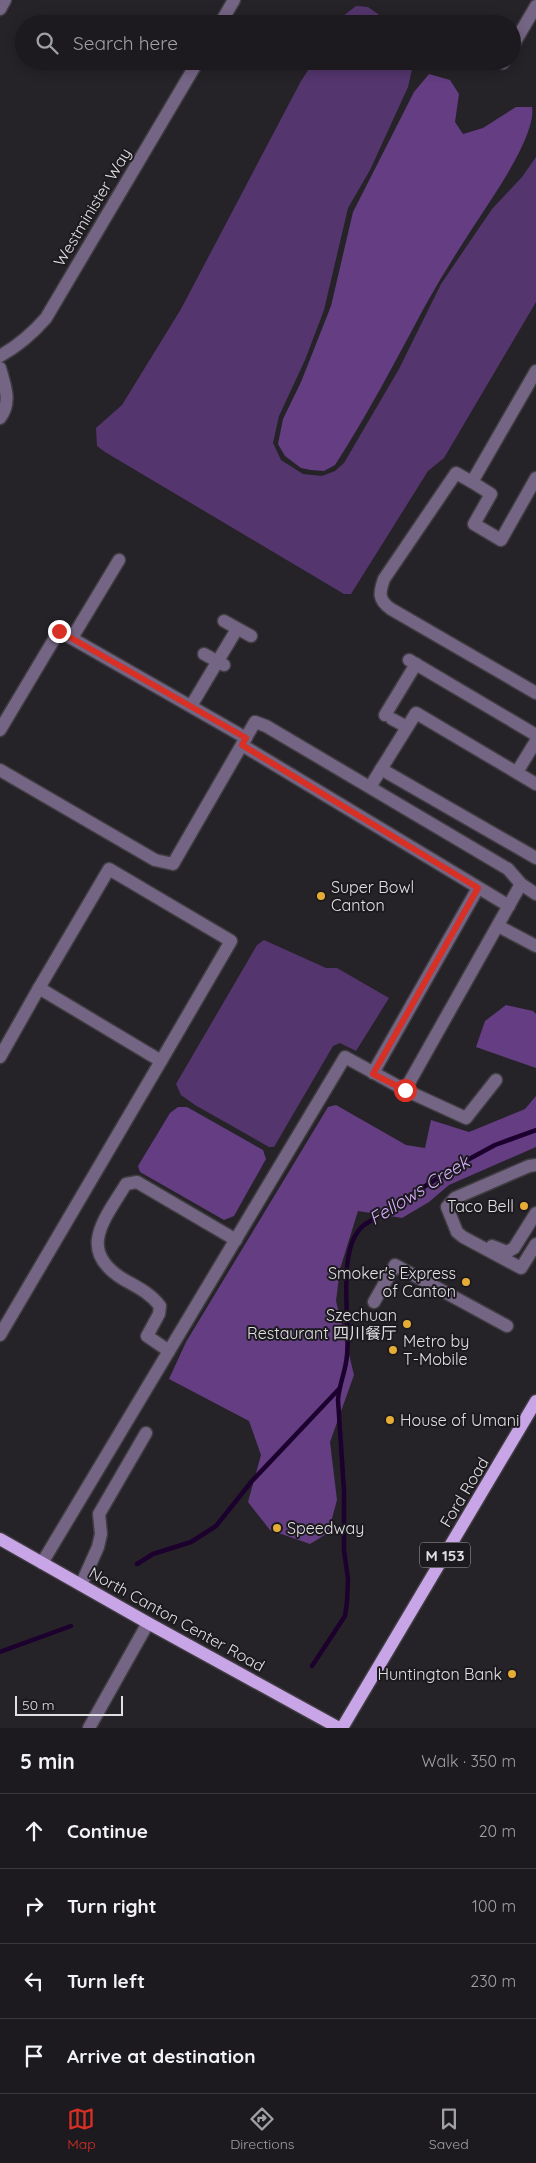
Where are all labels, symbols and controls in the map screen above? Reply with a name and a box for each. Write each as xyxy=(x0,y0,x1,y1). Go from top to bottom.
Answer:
search box xyxy=(15,15,521,70)
icon: search xyxy=(33,29,61,57)
text: Search here xyxy=(73,31,178,55)
street label: Westminister Way xyxy=(49,144,135,270)
route end xyxy=(48,620,71,643)
place label: Super Bowl Canton xyxy=(331,877,414,915)
marker: Super Bowl Canton xyxy=(315,890,327,902)
route start xyxy=(394,1079,417,1102)
water label: Fellows Creek xyxy=(365,1149,475,1230)
place label: Taco Bell xyxy=(447,1196,514,1216)
marker: Taco Bell xyxy=(518,1200,530,1212)
place label: Smoker's Express of Canton xyxy=(328,1263,456,1301)
marker: Smoker's Express of Canton xyxy=(460,1276,472,1288)
place label: Szechuan Restaurant 四川餐厅 xyxy=(247,1305,397,1343)
marker: Szechuan Restaurant 四川餐厅 xyxy=(401,1318,413,1330)
place label: Metro by T-Mobile xyxy=(403,1331,469,1369)
marker: Metro by T-Mobile xyxy=(387,1344,399,1356)
place label: House of Umani xyxy=(400,1410,519,1430)
marker: House of Umani xyxy=(384,1414,396,1426)
street label: Ford Road xyxy=(435,1453,493,1531)
place label: Speedway xyxy=(287,1518,364,1538)
marker: Speedway xyxy=(271,1522,283,1534)
road number: M 153 xyxy=(420,1542,470,1568)
street label: North Canton Center Road xyxy=(86,1562,268,1676)
place label: Huntington Bank xyxy=(378,1664,502,1684)
marker: Huntington Bank xyxy=(506,1668,518,1680)
scale bar xyxy=(15,1693,122,1716)
text: 50 m xyxy=(22,1696,55,1714)
text: 5 min xyxy=(20,1748,75,1774)
text: Walk · 350 m xyxy=(421,1751,516,1771)
icon: ahead xyxy=(20,1817,48,1845)
text: Continue xyxy=(67,1819,148,1843)
text: 20 m xyxy=(479,1821,516,1841)
icon: right xyxy=(20,1892,48,1920)
text: Turn right xyxy=(67,1894,156,1918)
text: 100 m xyxy=(472,1896,516,1916)
icon: left xyxy=(20,1967,48,1995)
text: Turn left xyxy=(67,1969,145,1993)
text: 230 m xyxy=(470,1971,516,1991)
icon: arrive xyxy=(20,2042,48,2070)
text: Arrive at destination xyxy=(67,2044,256,2068)
tab: Map xyxy=(67,2105,96,2153)
tab: Directions xyxy=(230,2105,294,2153)
tab: Saved xyxy=(429,2105,469,2153)

